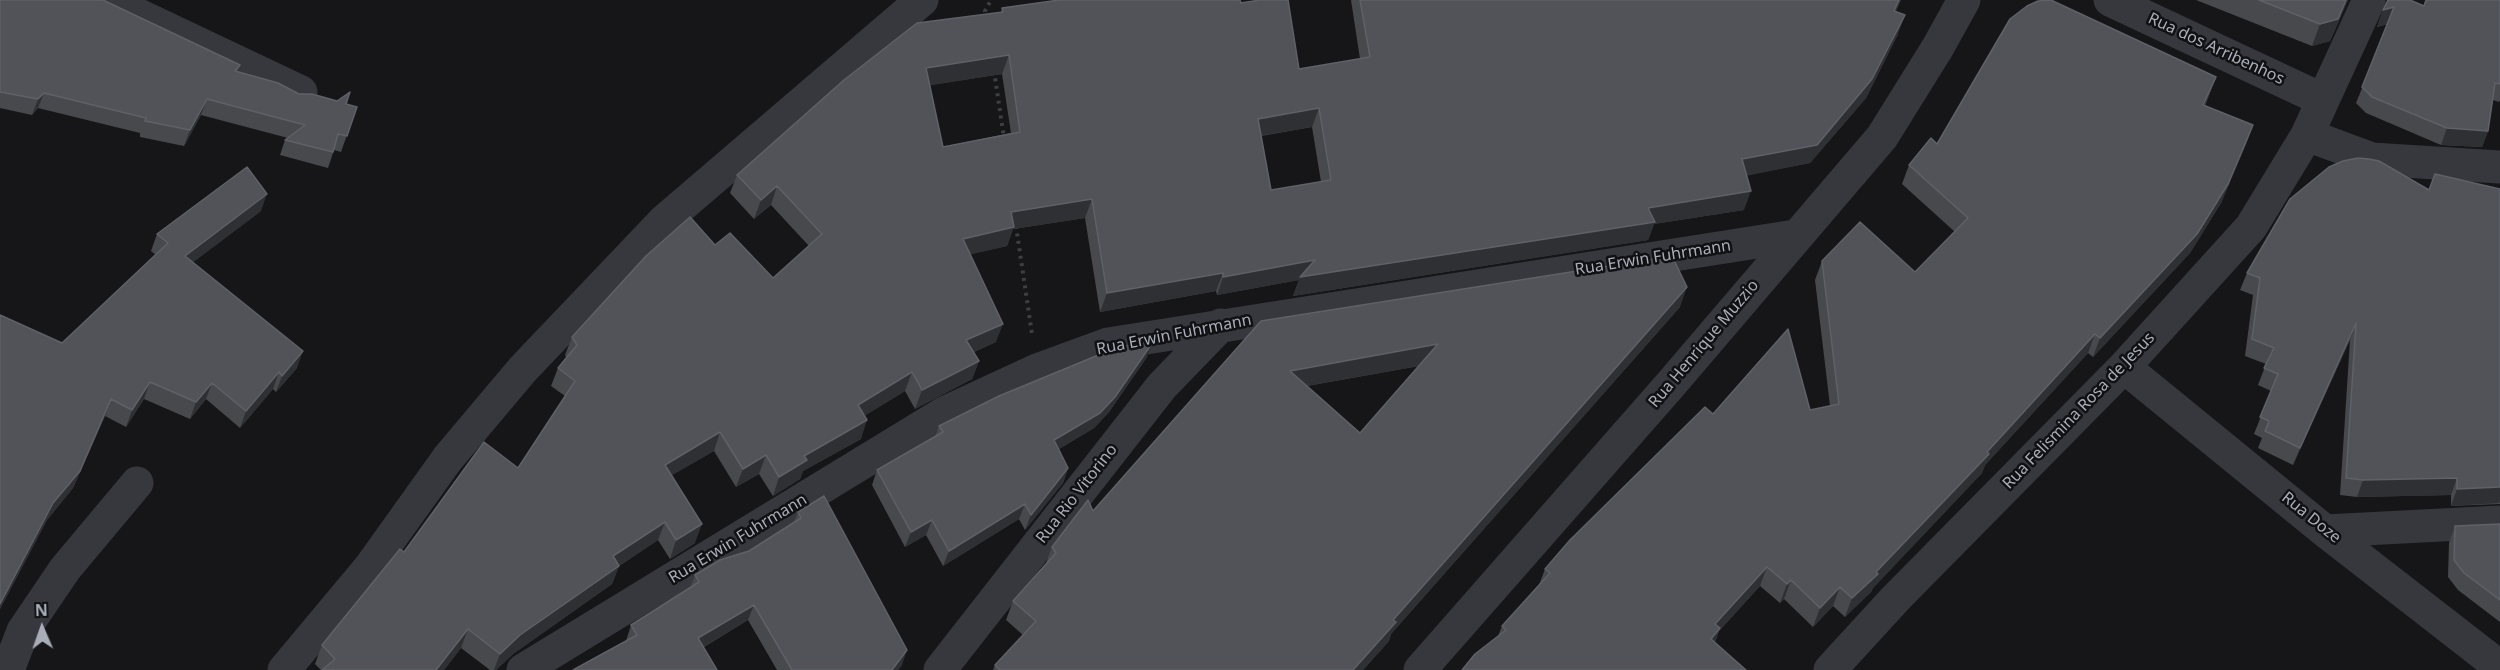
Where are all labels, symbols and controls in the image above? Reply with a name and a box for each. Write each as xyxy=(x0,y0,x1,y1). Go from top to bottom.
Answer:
street label: Rua dos Arribenhos xyxy=(2145,9,2287,89)
street label: Rua Erwin Fuhrmann xyxy=(1574,236,1732,280)
street label: Rua Henrique Muzzio xyxy=(1645,276,1763,412)
street label: Rua Erwin Fuhrmann xyxy=(1095,311,1253,359)
street label: Rua Felismina Rosa de Jesus xyxy=(1999,329,2159,493)
street label: Rua Rio Vitorino xyxy=(1032,441,1122,547)
street label: Rua Doze xyxy=(2277,488,2345,548)
street label: Rua Erwin Fuhrmann xyxy=(665,490,811,588)
north arrow xyxy=(12,598,72,658)
text: N xyxy=(34,599,48,621)

